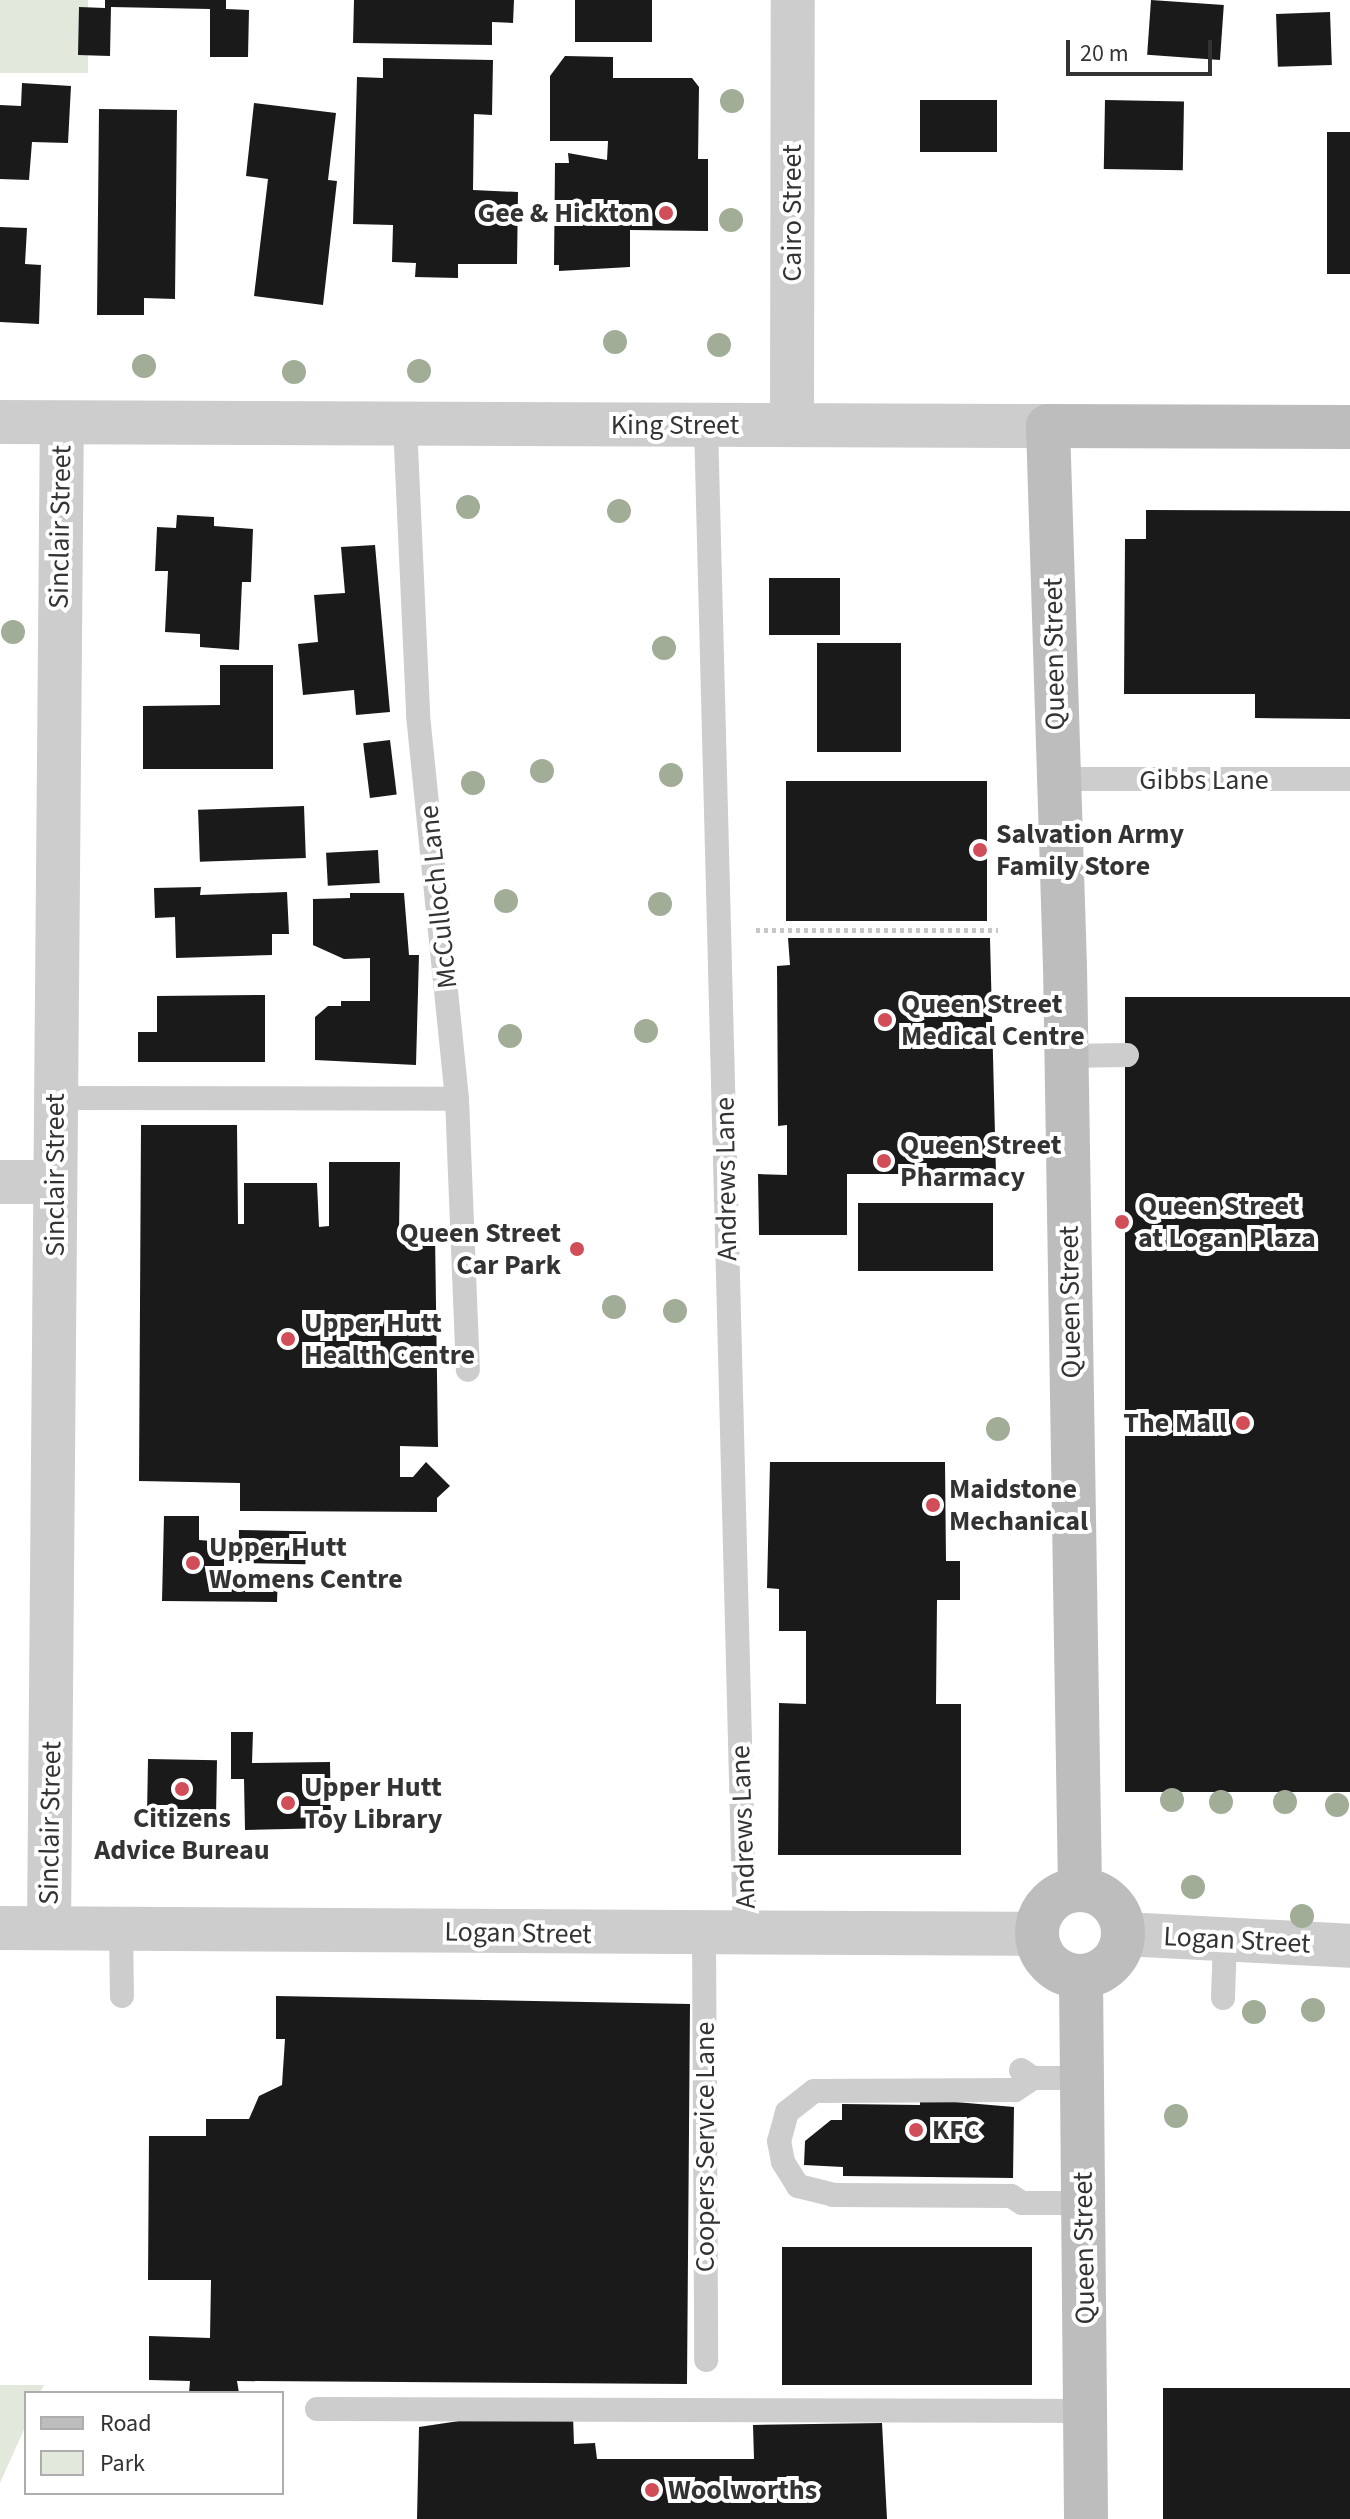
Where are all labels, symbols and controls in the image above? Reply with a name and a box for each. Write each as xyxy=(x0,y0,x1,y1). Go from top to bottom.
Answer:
scale bar xyxy=(1070,24,1216,74)
text: 20 m xyxy=(1080,36,1129,71)
street label: Cairo Street xyxy=(775,144,809,282)
place label: Gee & Hickton xyxy=(477,196,650,230)
marker: Gee & Hickton xyxy=(657,204,675,222)
street label: King Street xyxy=(611,408,739,442)
street label: Sinclair Street xyxy=(42,445,78,609)
street label: Queen Street xyxy=(1036,577,1072,731)
street label: Gibbs Lane xyxy=(1139,763,1269,797)
street label: McCulloch Lane xyxy=(412,804,464,990)
place label: Salvation Army Family Store xyxy=(996,817,1184,883)
marker: Salvation Army Family Store xyxy=(971,841,989,859)
place label: Queen Street Medical Centre xyxy=(901,987,1085,1053)
marker: Queen Street Medical Centre xyxy=(876,1011,894,1029)
street label: Sinclair Street xyxy=(38,1093,72,1257)
street label: Andrews Lane xyxy=(708,1097,744,1261)
place label: Queen Street Pharmacy xyxy=(900,1128,1061,1194)
marker: Queen Street Pharmacy xyxy=(875,1152,893,1170)
place label: Queen Street at Logan Plaza xyxy=(1138,1189,1316,1255)
marker: Queen Street at Logan Plaza xyxy=(1113,1213,1131,1231)
place label: Queen Street Car Park xyxy=(400,1216,561,1282)
street label: Queen Street xyxy=(1052,1225,1088,1379)
marker: Queen Street Car Park xyxy=(568,1240,586,1258)
place label: Upper Hutt Health Centre xyxy=(304,1306,475,1372)
marker: Upper Hutt Health Centre xyxy=(279,1330,297,1348)
place label: The Mall xyxy=(1123,1406,1227,1440)
marker: The Mall xyxy=(1234,1414,1252,1432)
place label: Maidstone Mechanical xyxy=(949,1472,1088,1538)
marker: Maidstone Mechanical xyxy=(924,1496,942,1514)
place label: Upper Hutt Womens Centre xyxy=(209,1530,403,1596)
marker: Upper Hutt Womens Centre xyxy=(184,1554,202,1572)
street label: Sinclair Street xyxy=(32,1741,68,1905)
street label: Andrews Lane xyxy=(723,1745,763,1909)
place label: Upper Hutt Toy Library xyxy=(304,1770,442,1836)
marker: Citizens Advice Bureau xyxy=(173,1780,191,1798)
marker: Upper Hutt Toy Library xyxy=(279,1794,297,1812)
place label: Citizens Advice Bureau xyxy=(94,1801,270,1867)
street label: Logan Street xyxy=(444,1915,592,1951)
street label: Logan Street xyxy=(1163,1919,1311,1961)
street label: Coopers Service Lane xyxy=(688,2022,722,2272)
place label: KFC xyxy=(932,2113,980,2147)
marker: KFC xyxy=(907,2121,925,2139)
street label: Queen Street xyxy=(1066,2171,1102,2325)
legend xyxy=(24,2391,284,2495)
text: Road xyxy=(100,2406,152,2441)
text: Park xyxy=(100,2446,145,2481)
place label: Woolworths xyxy=(668,2473,817,2507)
marker: Woolworths xyxy=(643,2481,661,2499)

